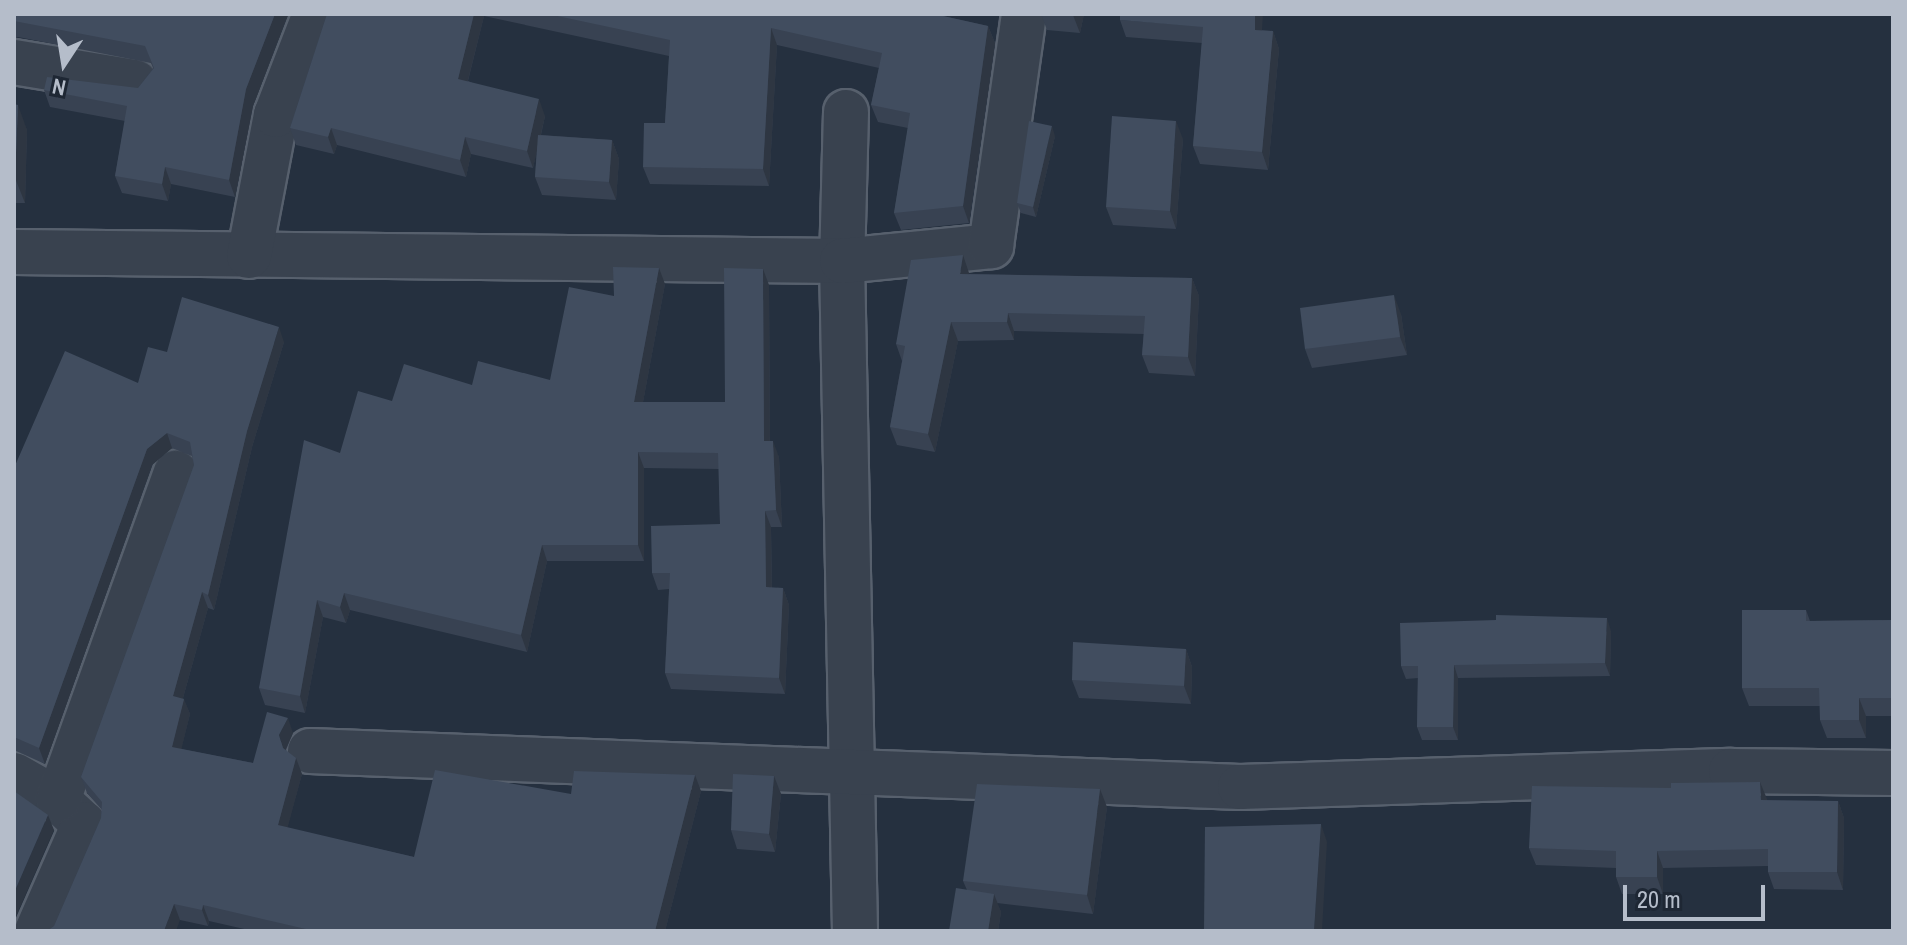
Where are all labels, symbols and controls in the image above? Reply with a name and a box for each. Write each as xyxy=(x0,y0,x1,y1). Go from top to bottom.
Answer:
north arrow xyxy=(24,24,104,104)
text: N xyxy=(50,71,69,104)
scale bar xyxy=(1627,869,1769,919)
text: 20 m xyxy=(1637,883,1681,915)

